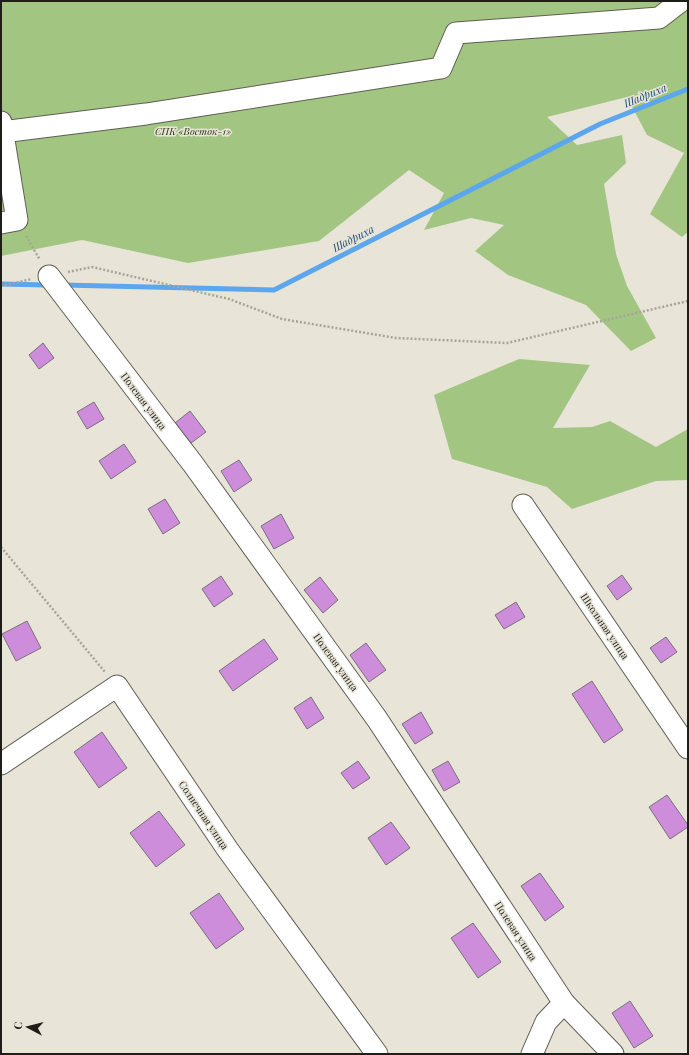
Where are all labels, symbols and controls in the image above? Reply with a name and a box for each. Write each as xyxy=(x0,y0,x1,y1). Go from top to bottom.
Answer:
water label: Шадриха xyxy=(620,79,669,111)
park label: СПК «Восток-1» xyxy=(155,124,231,138)
water label: Шадриха xyxy=(329,221,377,255)
street label: Полевая улица xyxy=(118,370,170,432)
street label: Школьная улица xyxy=(578,590,632,662)
street label: Полевая улица xyxy=(310,630,362,694)
street label: Солнечная улица xyxy=(176,778,232,852)
street label: Полевая улица xyxy=(492,899,540,963)
north arrow xyxy=(8,1007,48,1047)
text: С xyxy=(10,1021,26,1030)

